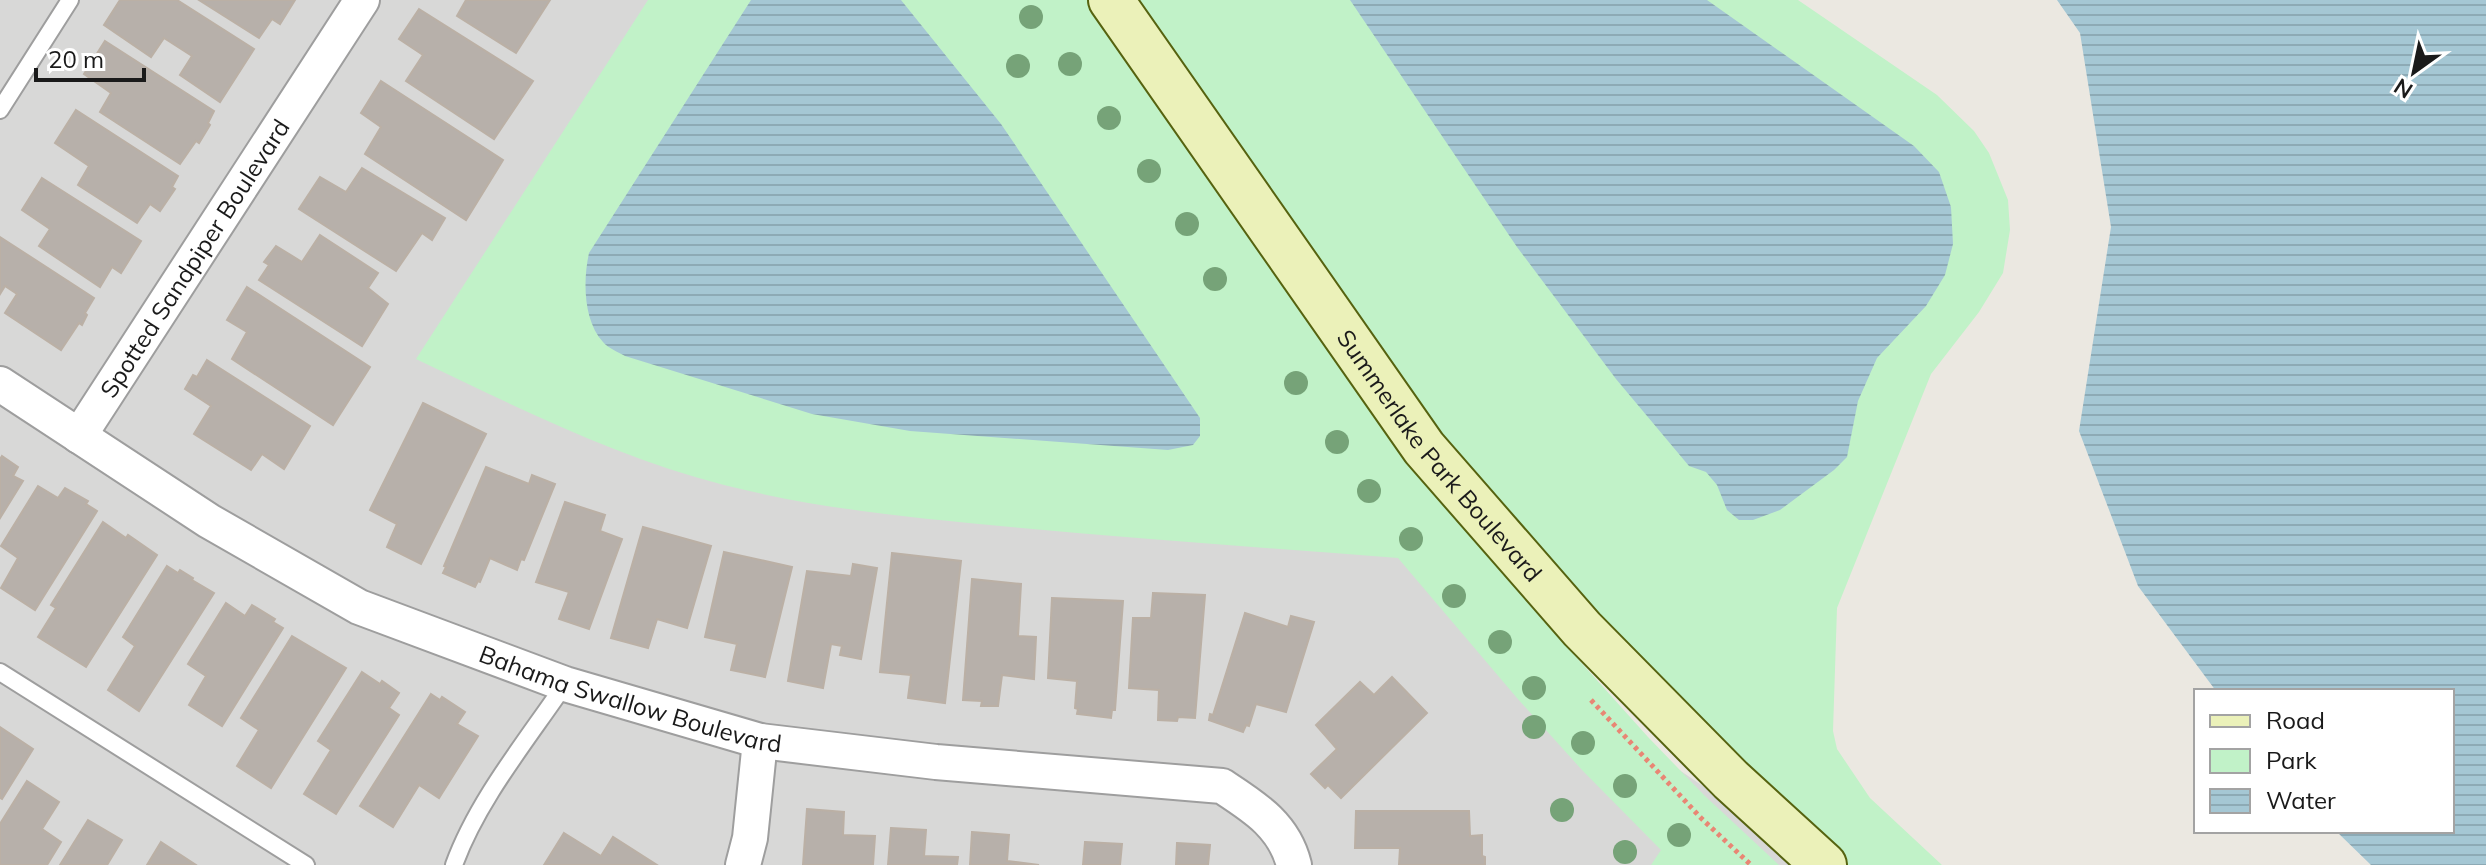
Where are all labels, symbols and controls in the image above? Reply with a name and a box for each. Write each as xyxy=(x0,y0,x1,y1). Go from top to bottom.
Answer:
scale bar xyxy=(36,32,144,82)
north arrow xyxy=(2374,32,2454,112)
text: 20 m xyxy=(48,44,104,74)
text: N xyxy=(2389,73,2418,105)
street label: Spotted Sandpiper Boulevard xyxy=(93,113,296,403)
street label: Summerlake Park Boulevard xyxy=(1331,324,1549,588)
street label: Bahama Swallow Boulevard xyxy=(475,638,783,758)
legend xyxy=(2194,689,2454,833)
text: Road xyxy=(2266,705,2325,735)
text: Park xyxy=(2266,745,2317,775)
text: Water xyxy=(2266,785,2336,815)

